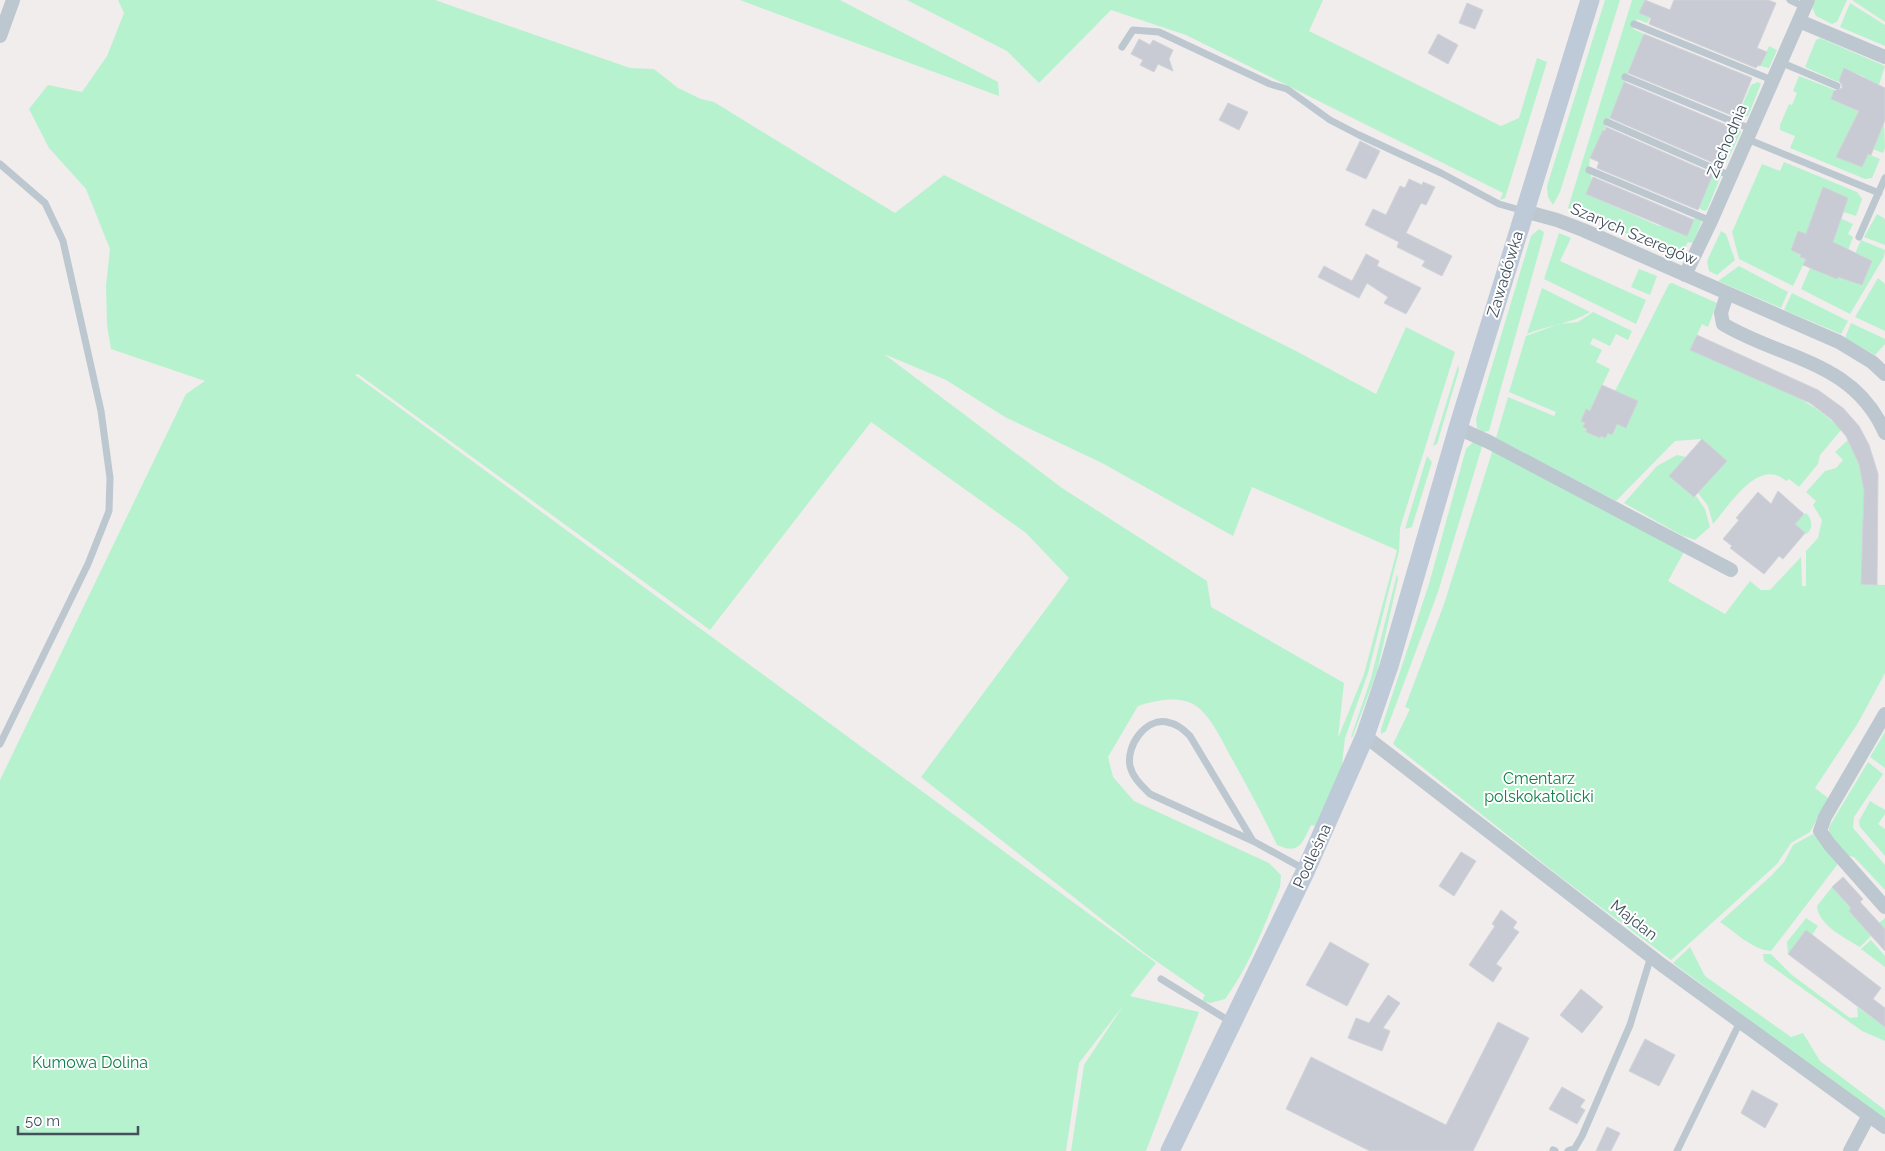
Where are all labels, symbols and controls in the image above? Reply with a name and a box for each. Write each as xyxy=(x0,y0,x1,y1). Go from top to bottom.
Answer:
street label: Zachodnia xyxy=(1703,101,1751,181)
street label: Szarych Szeregów xyxy=(1568,199,1700,269)
street label: Zawadówka xyxy=(1483,228,1527,320)
park label: Cmentarz polskokatolicki xyxy=(1484,769,1594,806)
street label: Podleśna xyxy=(1289,821,1335,891)
street label: Majdan xyxy=(1607,896,1661,944)
park label: Kumowa Dolina xyxy=(32,1053,148,1072)
scale bar xyxy=(18,1104,138,1136)
text: 50 m xyxy=(25,1112,60,1130)

